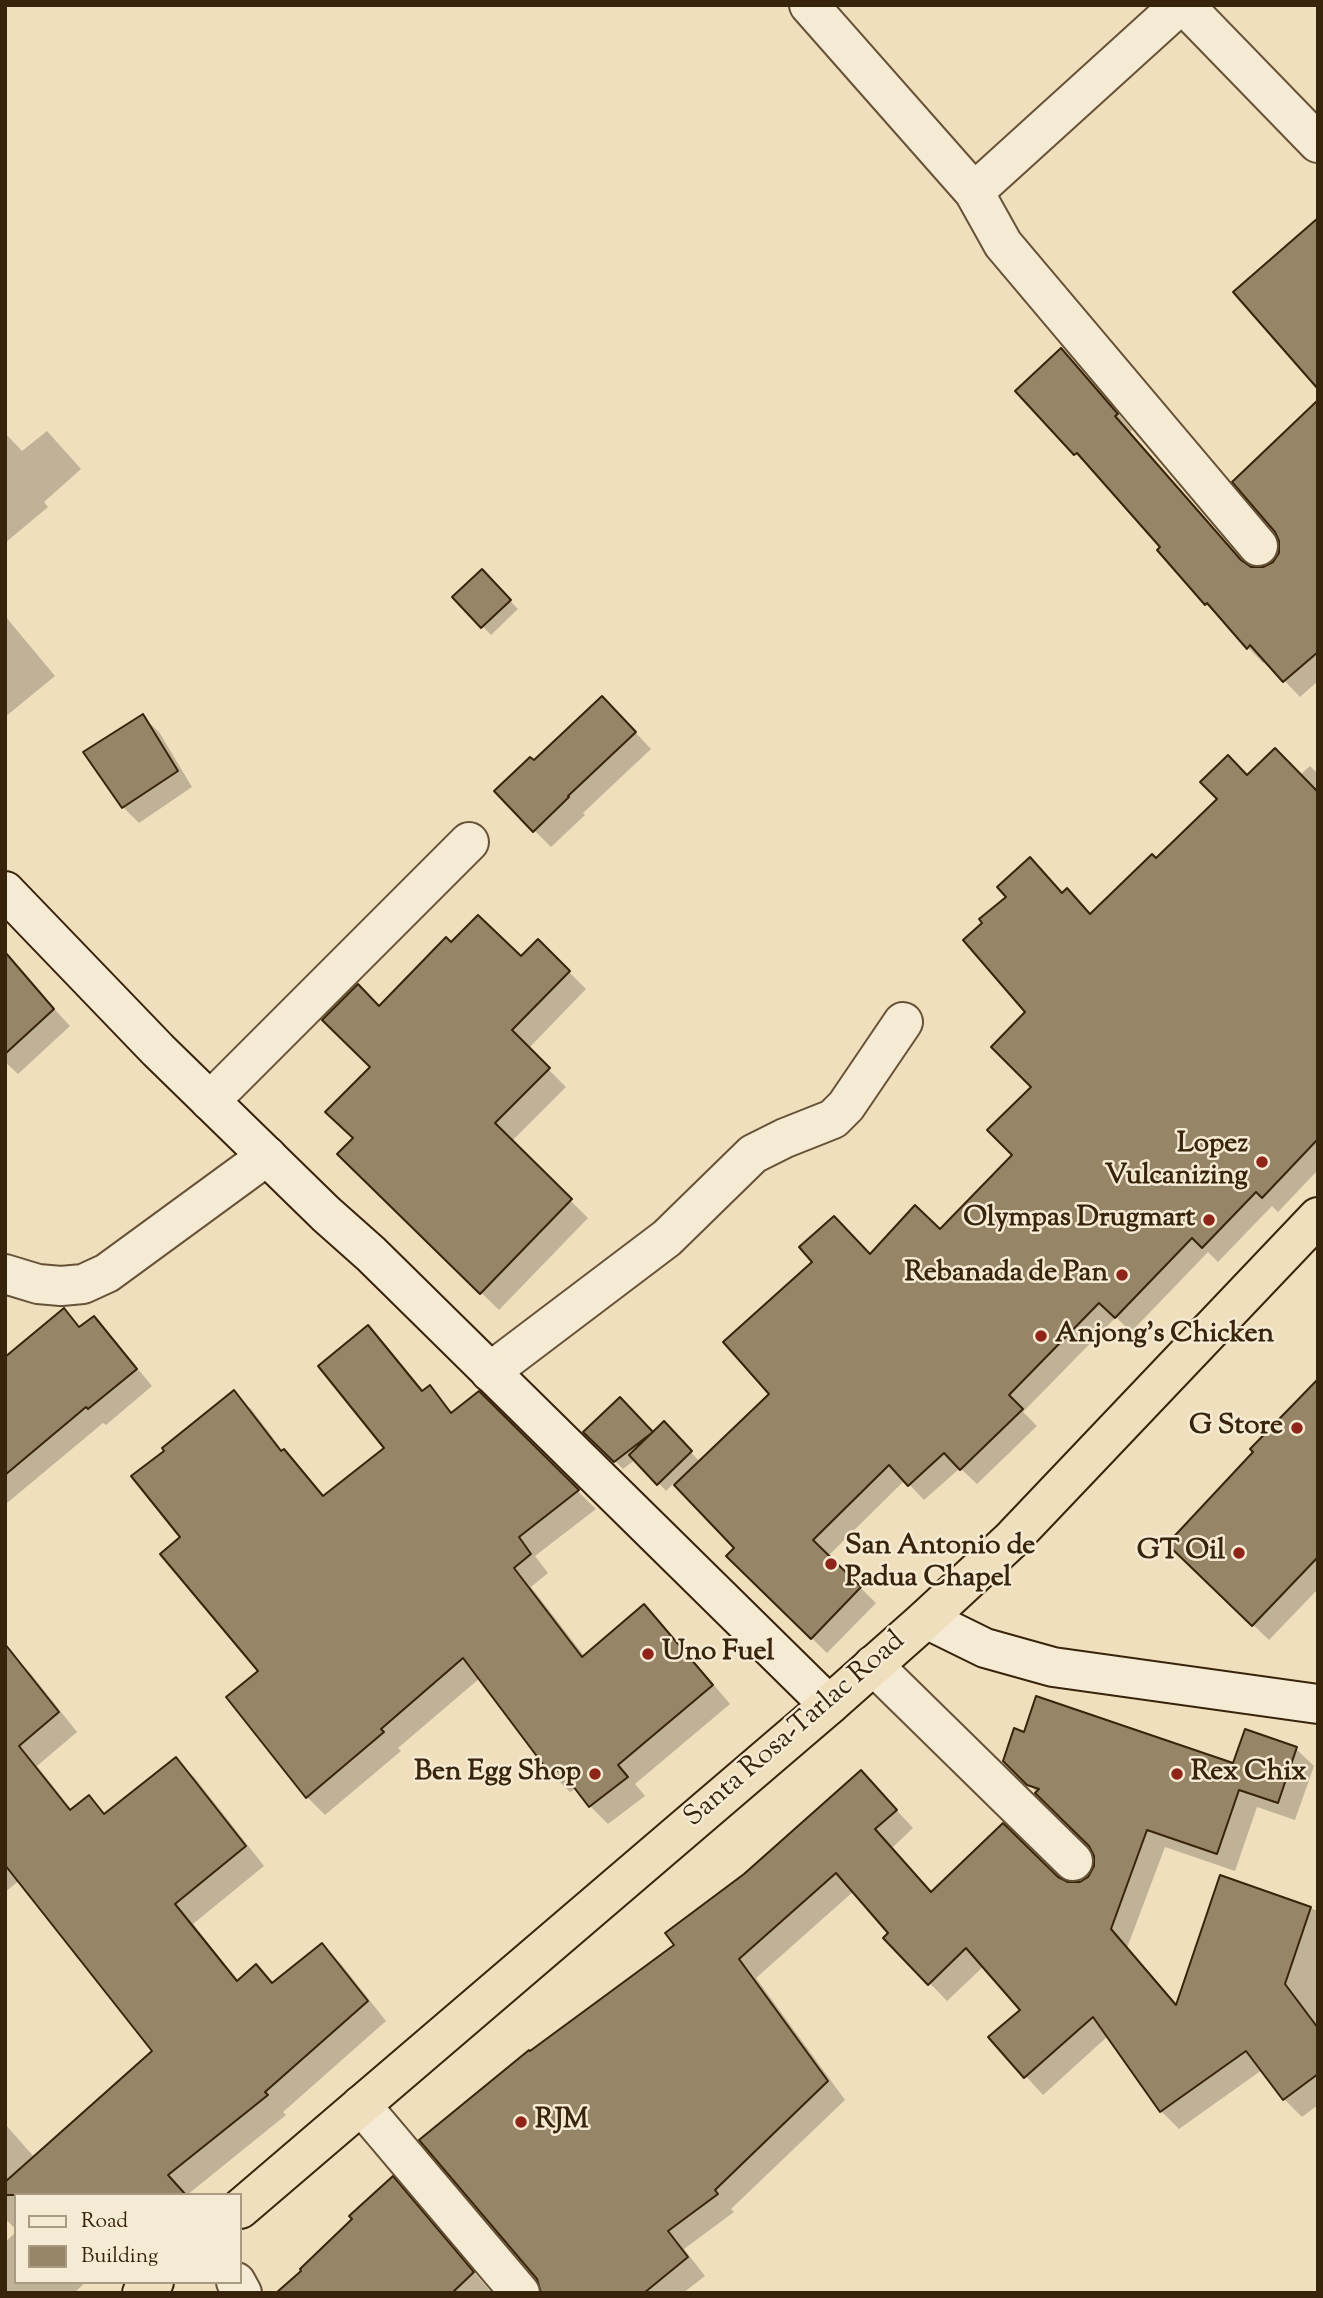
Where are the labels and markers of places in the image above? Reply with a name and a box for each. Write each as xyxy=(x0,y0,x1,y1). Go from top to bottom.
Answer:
place label: Lopez Vulcanizing xyxy=(1105,1129,1248,1195)
marker: Lopez Vulcanizing xyxy=(1254,1154,1270,1170)
place label: Olympas Drugmart xyxy=(963,1203,1195,1237)
marker: Olympas Drugmart xyxy=(1201,1212,1217,1228)
place label: Rebanada de Pan xyxy=(905,1258,1108,1292)
marker: Rebanada de Pan xyxy=(1114,1267,1130,1283)
place label: Anjong's Chicken xyxy=(1055,1319,1274,1353)
marker: Anjong's Chicken xyxy=(1033,1328,1049,1344)
place label: G Store xyxy=(1189,1411,1283,1445)
marker: G Store xyxy=(1289,1420,1305,1436)
place label: San Antonio de Padua Chapel xyxy=(845,1531,1035,1597)
place label: GT Oil xyxy=(1137,1536,1225,1570)
marker: GT Oil xyxy=(1231,1545,1247,1561)
marker: San Antonio de Padua Chapel xyxy=(823,1556,839,1572)
place label: Uno Fuel xyxy=(662,1637,774,1671)
marker: Uno Fuel xyxy=(640,1646,656,1662)
place label: Ben Egg Shop xyxy=(414,1757,581,1791)
place label: Rex Chix xyxy=(1191,1757,1307,1791)
marker: Ben Egg Shop xyxy=(587,1766,603,1782)
marker: Rex Chix xyxy=(1169,1766,1185,1782)
place label: RJM xyxy=(535,2105,589,2139)
marker: RJM xyxy=(513,2114,529,2130)

